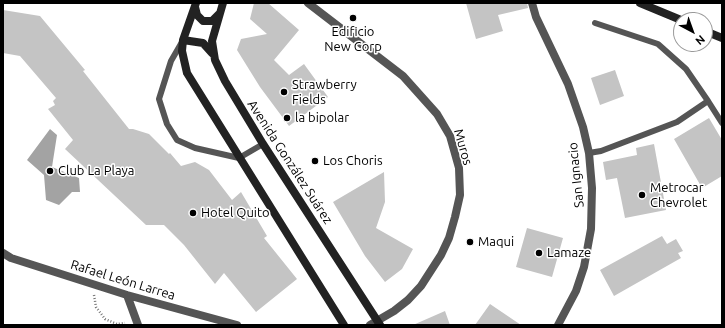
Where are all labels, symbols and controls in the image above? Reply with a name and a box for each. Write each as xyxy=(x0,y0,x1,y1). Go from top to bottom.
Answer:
north arrow xyxy=(673,12,713,52)
marker: Edificio New Corp xyxy=(348,13,358,23)
place label: Edificio New Corp xyxy=(324,24,382,55)
text: N xyxy=(693,33,707,48)
place label: Strawberry Fields xyxy=(292,77,357,108)
marker: Strawberry Fields xyxy=(279,87,289,97)
street label: Avenida González Suárez xyxy=(244,97,336,227)
place label: la bipolar xyxy=(295,110,349,126)
marker: la bipolar xyxy=(282,113,292,123)
street label: Muros xyxy=(450,127,476,167)
street label: San Ignacio xyxy=(565,142,587,208)
place label: Los Choris xyxy=(323,153,383,169)
marker: Los Choris xyxy=(310,156,320,166)
place label: Club La Playa xyxy=(58,163,134,179)
marker: Club La Playa xyxy=(45,166,55,176)
place label: Metrocar Chevrolet xyxy=(650,180,707,211)
marker: Metrocar Chevrolet xyxy=(637,190,647,200)
place label: Hotel Quito xyxy=(201,205,270,221)
marker: Hotel Quito xyxy=(188,208,198,218)
place label: Maqui xyxy=(478,234,514,250)
marker: Maqui xyxy=(465,237,475,247)
place label: Lamaze xyxy=(547,245,591,261)
marker: Lamaze xyxy=(534,248,544,258)
street label: Rafael León Larrea xyxy=(69,257,177,303)

